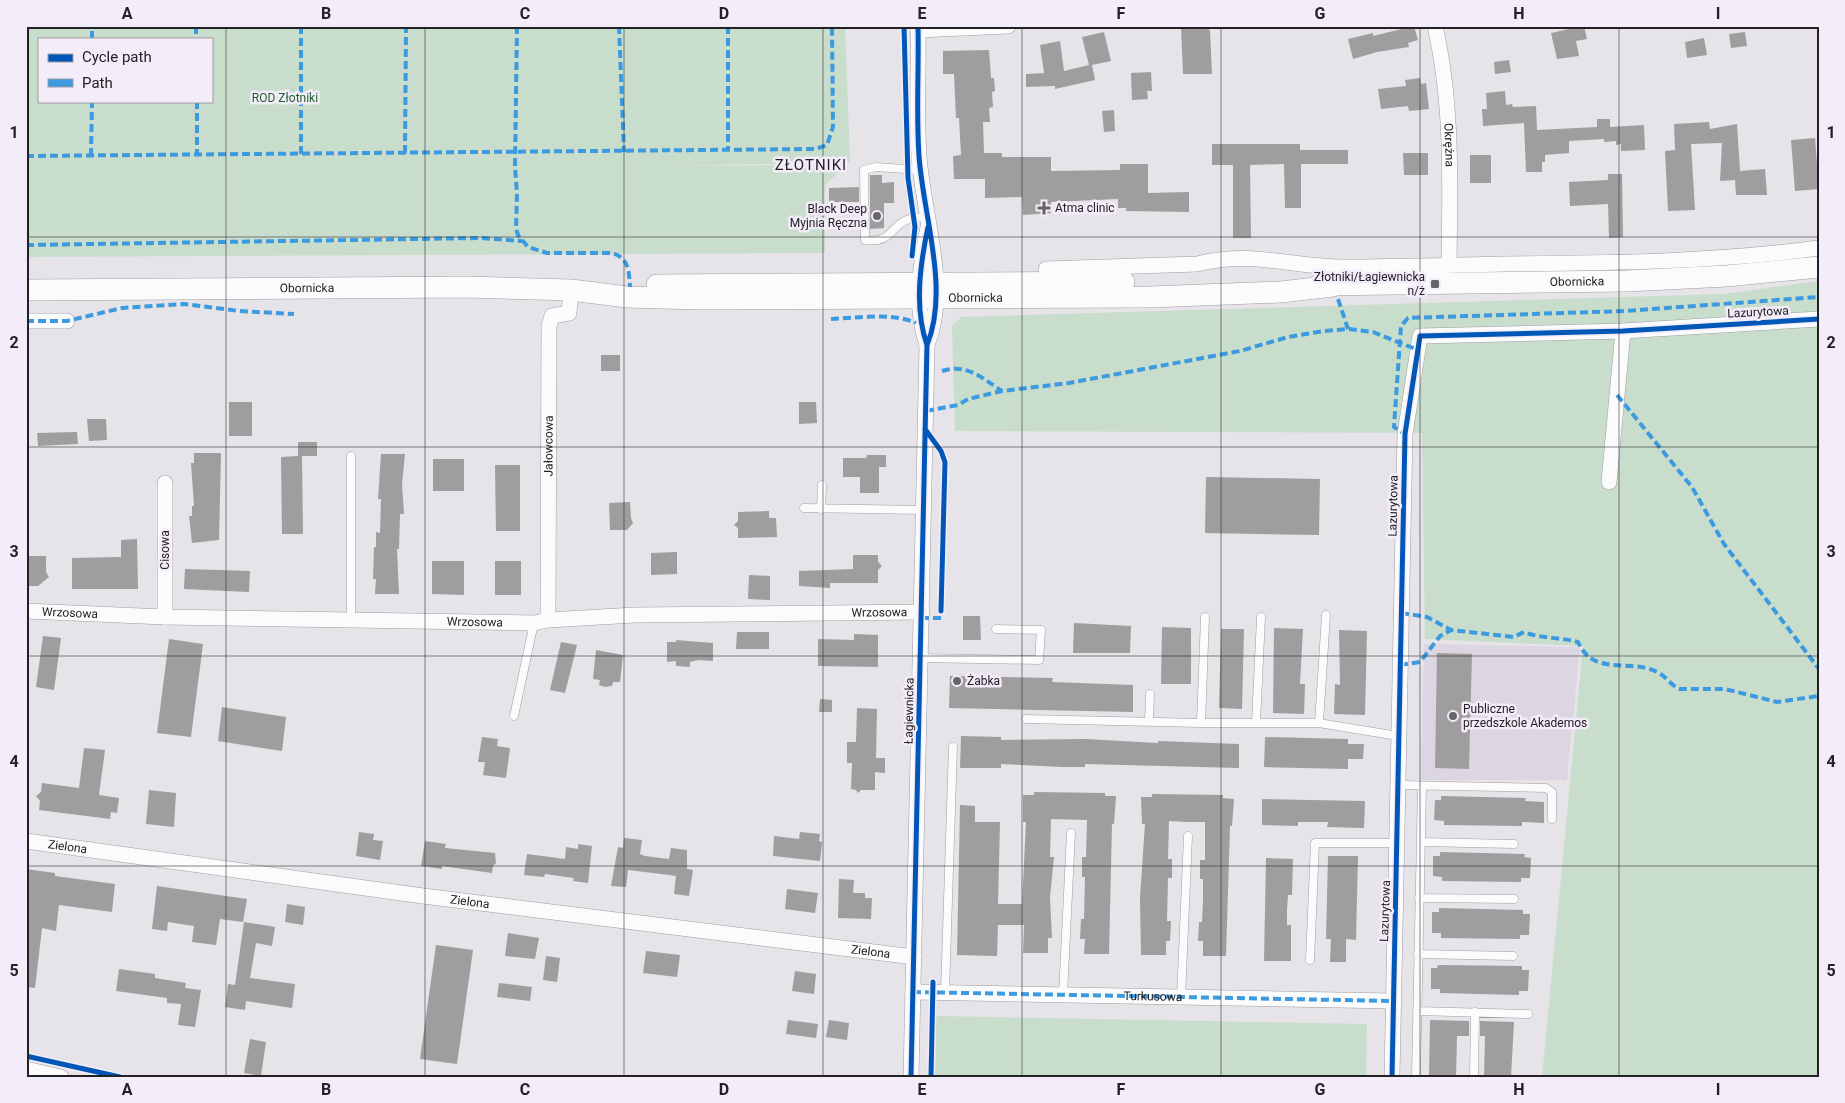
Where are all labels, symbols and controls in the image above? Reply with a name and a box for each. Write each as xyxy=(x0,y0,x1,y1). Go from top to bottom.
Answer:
text: A xyxy=(122,4,133,23)
text: B xyxy=(321,4,331,23)
text: C xyxy=(520,4,530,23)
text: D xyxy=(719,4,729,23)
text: E xyxy=(918,4,927,23)
text: F xyxy=(1117,4,1126,23)
text: G xyxy=(1315,4,1326,23)
text: H xyxy=(1513,4,1525,23)
text: I xyxy=(1716,4,1720,23)
legend xyxy=(38,38,212,102)
text: Cycle path xyxy=(82,48,152,66)
text: Path xyxy=(82,74,113,92)
park label: ROD Złotniki xyxy=(252,91,318,105)
text: 1 xyxy=(9,123,19,142)
street label: Okrężna xyxy=(1441,123,1457,167)
text: 1 xyxy=(1826,123,1836,142)
district label: ZŁOTNIKI xyxy=(775,156,847,174)
marker: Atma clinic xyxy=(1037,201,1051,215)
place label: Atma clinic xyxy=(1055,201,1115,215)
place label: Black Deep Myjnia Ręczna xyxy=(790,202,867,230)
marker: Black Deep Myjnia Ręczna xyxy=(871,210,883,222)
place label: Złotniki/Łagiewnicka n/ż xyxy=(1314,270,1425,298)
street label: Obornicka xyxy=(1550,274,1604,289)
marker: Złotniki/Łagiewnicka n/ż xyxy=(1429,278,1441,290)
street label: Obornicka xyxy=(280,281,334,295)
street label: Obornicka xyxy=(948,291,1003,305)
street label: Lazurytowa xyxy=(1727,303,1789,321)
text: 2 xyxy=(9,333,19,352)
text: 2 xyxy=(1826,333,1836,352)
street label: Jałowcowa xyxy=(541,415,556,477)
street label: Lazurytowa xyxy=(1385,475,1401,537)
street label: Cisowa xyxy=(158,530,172,570)
text: 3 xyxy=(9,542,19,561)
text: 3 xyxy=(1826,542,1836,561)
street label: Wrzosowa xyxy=(42,605,98,621)
street label: Wrzosowa xyxy=(851,605,907,620)
street label: Wrzosowa xyxy=(447,615,503,629)
place label: Żabka xyxy=(967,673,1000,688)
marker: Żabka xyxy=(951,675,963,687)
street label: Łagiewnicka xyxy=(901,678,917,744)
place label: Publiczne przedszkole Akademos xyxy=(1463,702,1587,730)
marker: Publiczne przedszkole Akademos xyxy=(1447,710,1459,722)
text: 4 xyxy=(9,752,19,771)
text: 4 xyxy=(1826,752,1836,771)
street label: Zielona xyxy=(47,837,88,856)
street label: Lazurytowa xyxy=(1377,880,1393,942)
street label: Zielona xyxy=(449,892,490,911)
street label: Zielona xyxy=(850,942,891,961)
text: 5 xyxy=(9,961,19,980)
text: 5 xyxy=(1826,961,1836,980)
street label: Turkusowa xyxy=(1124,989,1182,1004)
text: A xyxy=(122,1080,133,1099)
text: B xyxy=(321,1080,331,1099)
text: C xyxy=(520,1080,530,1099)
text: D xyxy=(719,1080,729,1099)
text: E xyxy=(918,1080,927,1099)
text: F xyxy=(1117,1080,1126,1099)
text: G xyxy=(1315,1080,1326,1099)
text: H xyxy=(1513,1080,1525,1099)
text: I xyxy=(1716,1080,1720,1099)

